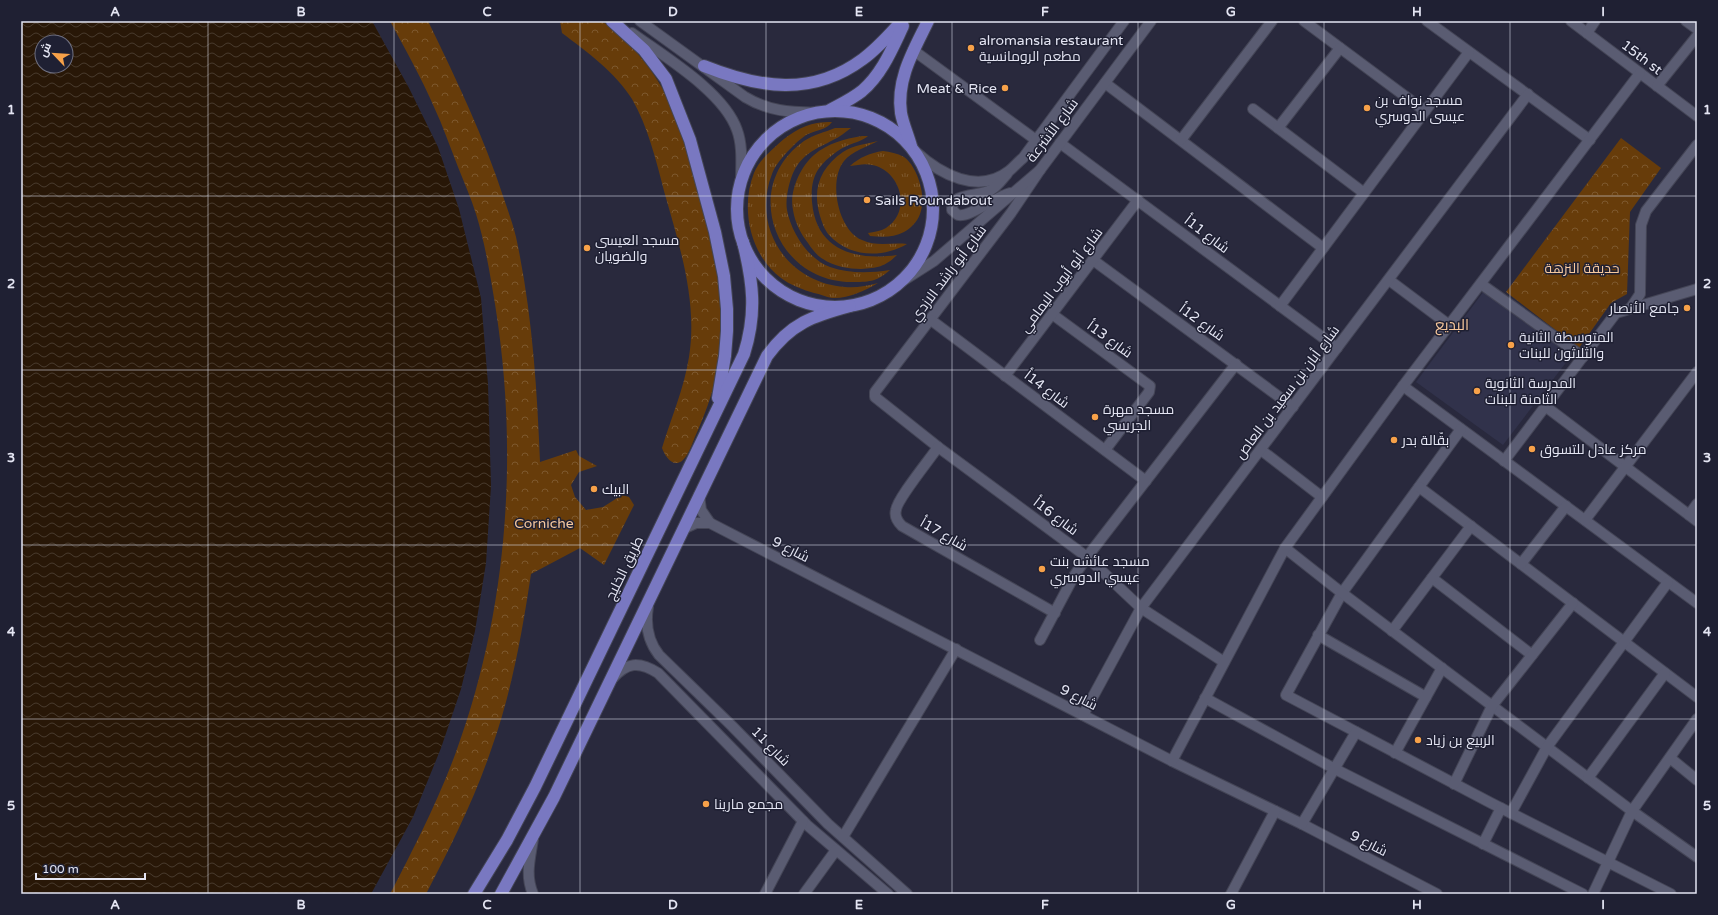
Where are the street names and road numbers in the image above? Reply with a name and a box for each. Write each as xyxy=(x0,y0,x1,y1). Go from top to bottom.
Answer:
street label: 15th st xyxy=(1618,36,1666,79)
street label: شارع الأشرعة xyxy=(1023,95,1082,166)
street label: شارع 11أ xyxy=(1181,211,1233,257)
street label: شارع أبو راشد الازدي xyxy=(906,221,992,327)
street label: شارع أبو أيوب اليمامي xyxy=(1016,224,1109,338)
street label: شارع 12أ xyxy=(1176,299,1228,345)
street label: شارع 13أ xyxy=(1084,316,1136,362)
street label: شارع أبان بن سعيد بن العاص xyxy=(1231,322,1343,462)
street label: شارع 14أ xyxy=(1021,366,1073,412)
street label: شارع 16أ xyxy=(1030,493,1082,539)
street label: شارع 17أ xyxy=(917,513,971,555)
street label: شارع 9 xyxy=(769,533,812,566)
street label: طريق الخليج xyxy=(602,534,647,603)
street label: شارع 9 xyxy=(1057,681,1100,714)
street label: شارع 11 xyxy=(748,723,794,770)
street label: شارع 9 xyxy=(1347,827,1390,860)

